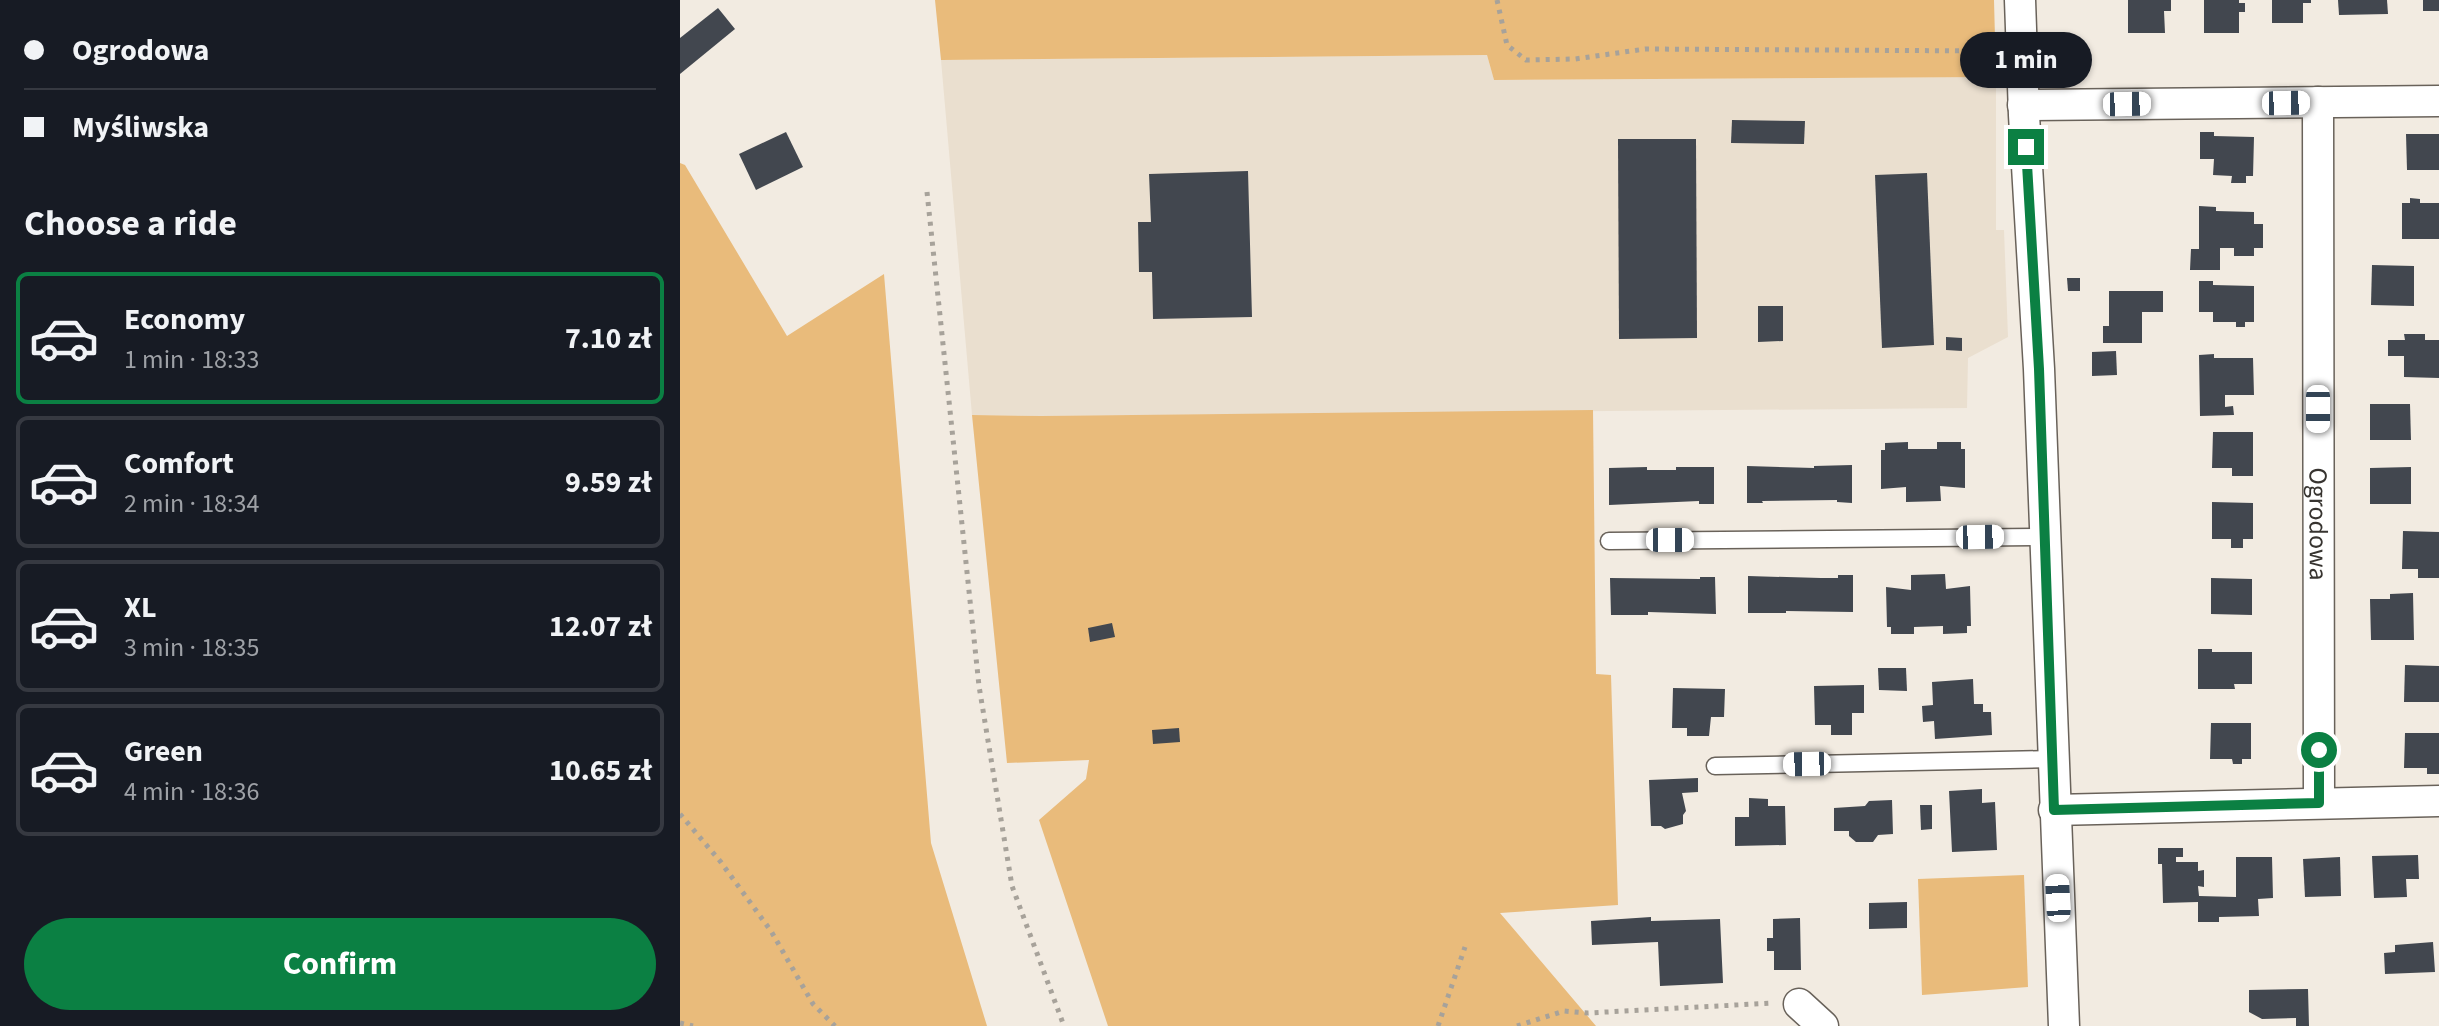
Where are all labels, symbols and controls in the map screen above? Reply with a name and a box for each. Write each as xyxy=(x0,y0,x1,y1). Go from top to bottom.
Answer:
text: Ogrodowa xyxy=(72,29,209,72)
callout: 1 min xyxy=(1960,31,2092,87)
text: 1 min xyxy=(1994,41,2058,78)
car xyxy=(2262,91,2310,115)
car xyxy=(2103,92,2151,116)
text: Myśliwska xyxy=(72,106,209,149)
route end xyxy=(2008,129,2044,165)
text: Choose a ride xyxy=(24,198,237,249)
text: Economy xyxy=(124,298,245,341)
icon: car xyxy=(28,302,100,374)
text: 7.10 zł xyxy=(565,317,652,360)
text: 1 min · 18:33 xyxy=(124,341,259,378)
car xyxy=(2306,385,2330,433)
text: Comfort xyxy=(124,442,234,485)
icon: car xyxy=(28,446,100,518)
text: 9.59 zł xyxy=(565,461,652,504)
street label: Ogrodowa xyxy=(2300,467,2337,581)
text: 2 min · 18:34 xyxy=(124,485,259,522)
car xyxy=(1956,525,2004,549)
car xyxy=(1646,528,1694,552)
text: XL xyxy=(124,586,157,629)
icon: car xyxy=(28,590,100,662)
text: 12.07 zł xyxy=(549,605,652,648)
text: 3 min · 18:35 xyxy=(124,629,259,666)
text: Green xyxy=(124,730,203,773)
route start xyxy=(2301,732,2337,768)
icon: car xyxy=(28,734,100,806)
text: 10.65 zł xyxy=(549,749,652,792)
car xyxy=(1783,752,1831,776)
text: 4 min · 18:36 xyxy=(124,773,259,810)
car xyxy=(2045,873,2071,923)
button: Confirm xyxy=(24,918,656,1010)

